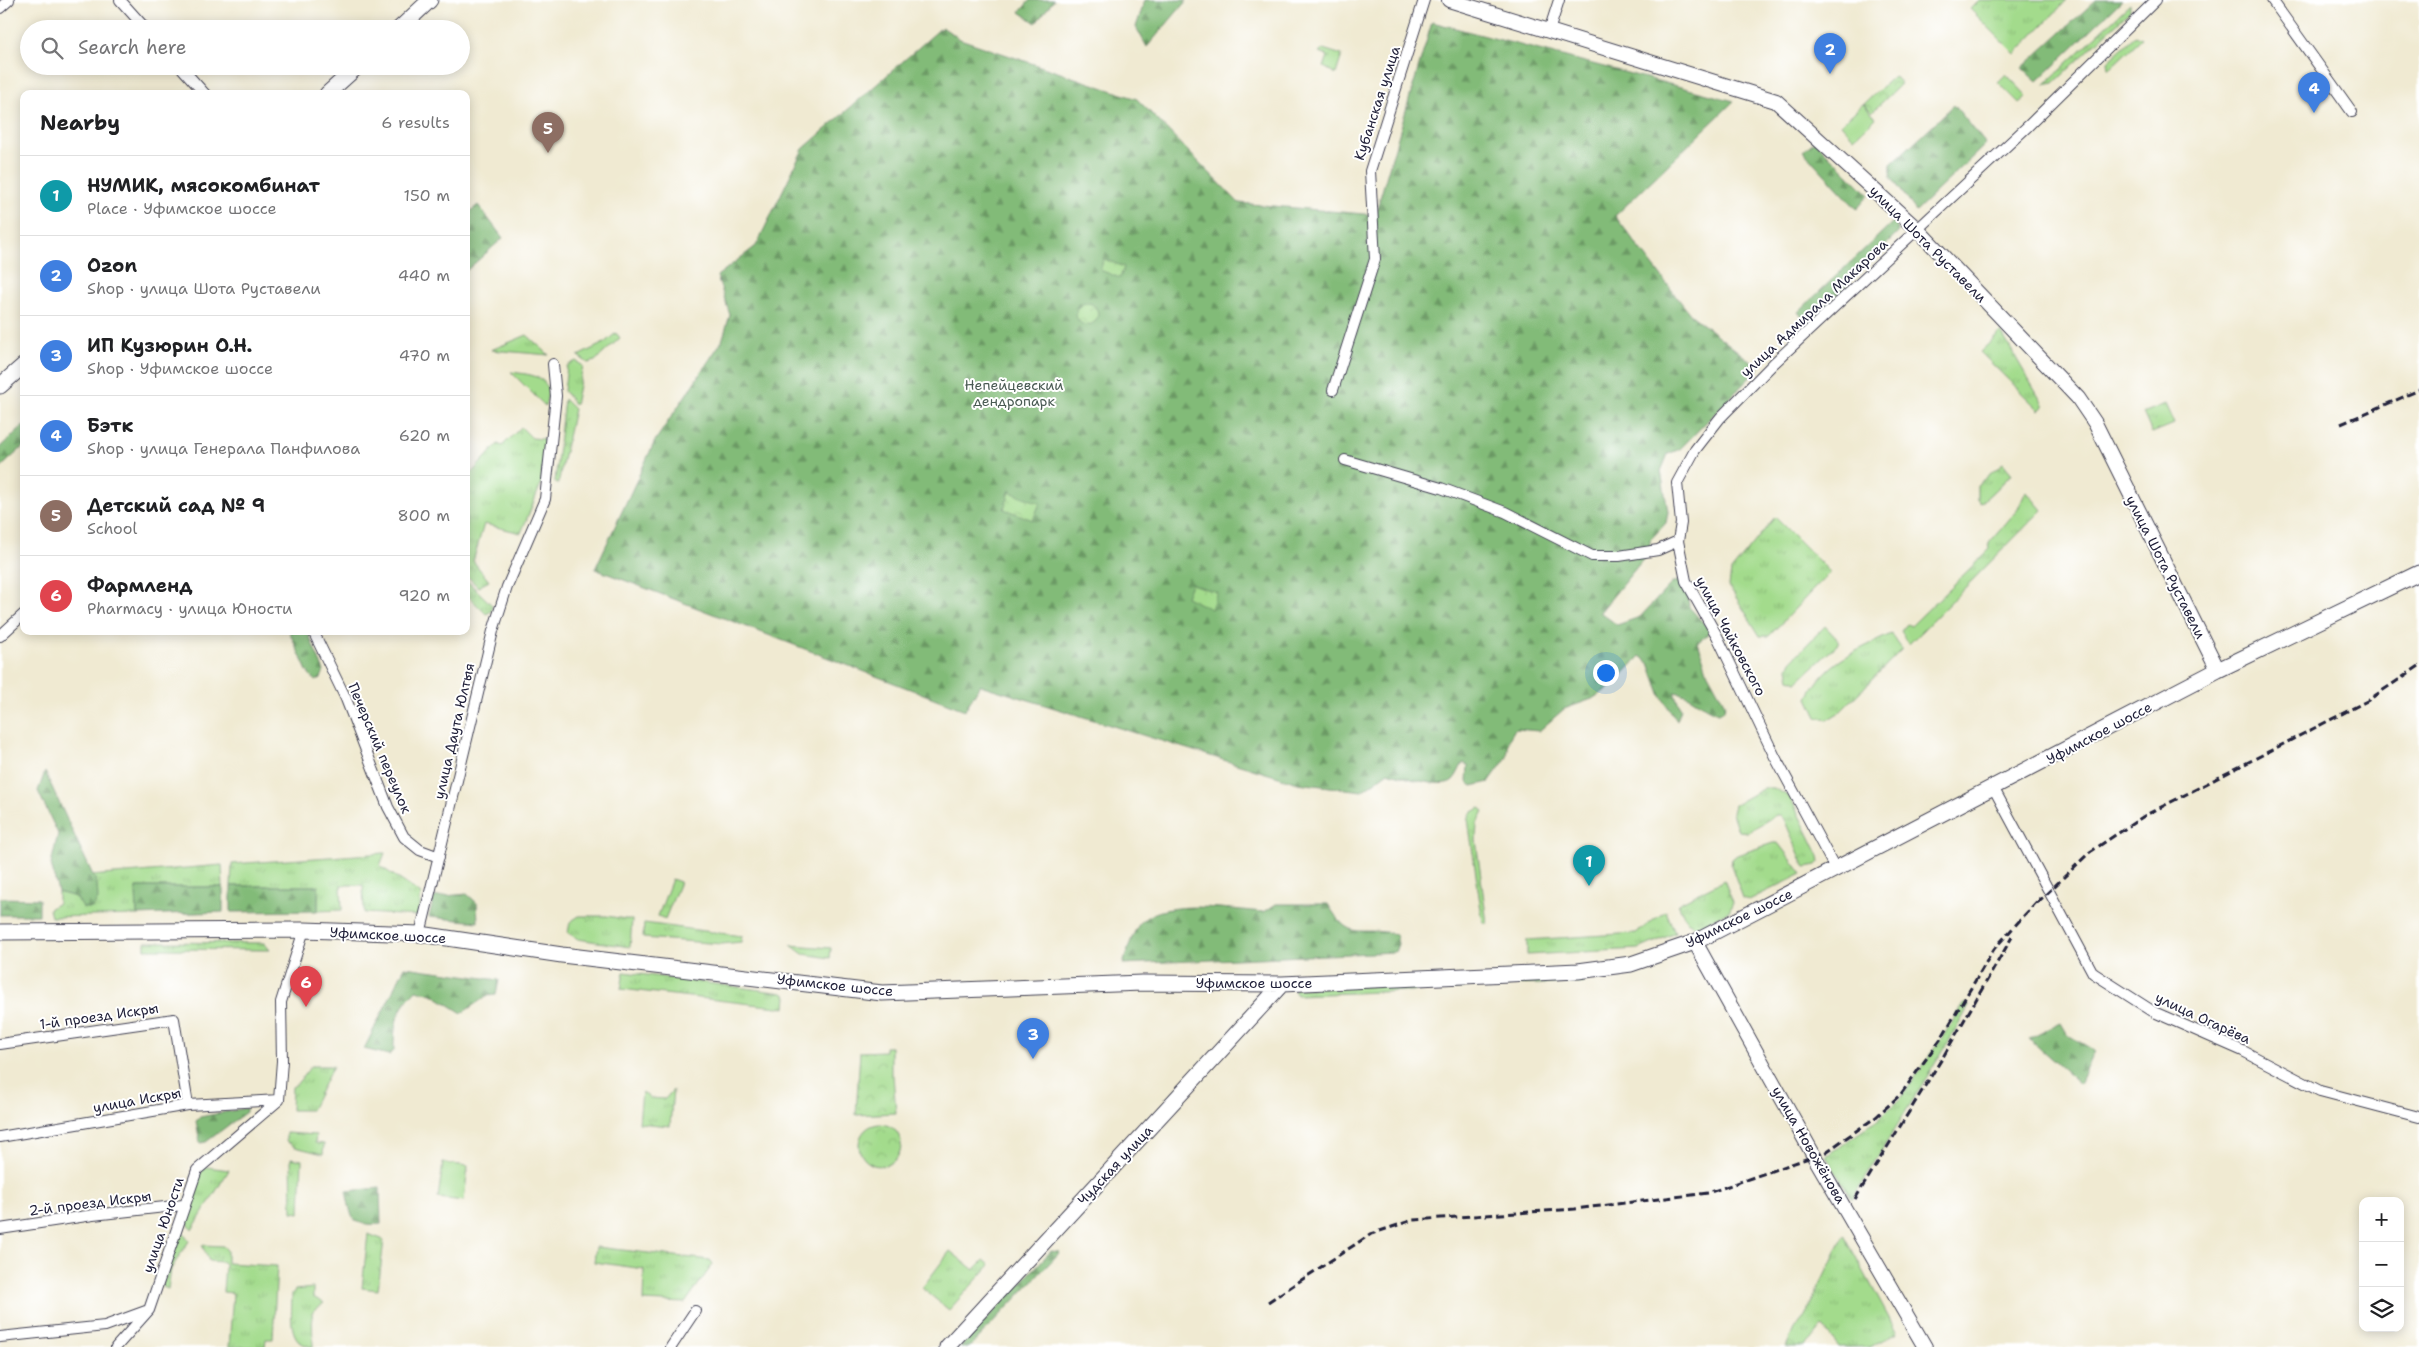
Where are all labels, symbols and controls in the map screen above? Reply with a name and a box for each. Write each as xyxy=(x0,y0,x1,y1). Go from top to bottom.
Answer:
search box xyxy=(20,20,470,75)
pin: 2 xyxy=(1814,33,1846,74)
icon: search xyxy=(38,34,66,62)
text: Search here xyxy=(78,35,187,60)
street label: Кубанская улица xyxy=(1350,43,1404,162)
pin: 4 xyxy=(2298,72,2330,113)
text: Nearby xyxy=(40,109,120,137)
text: 6 results xyxy=(381,112,450,133)
pin: 5 xyxy=(532,112,564,153)
text: НУМИК, мясокомбинат xyxy=(87,173,320,198)
street label: улица Шота Руставели xyxy=(1866,182,1990,306)
text: 1 xyxy=(52,185,60,206)
text: 150 m xyxy=(403,185,450,206)
text: Place · Уфимское шоссе xyxy=(87,198,277,219)
street label: улица Адмирала Макарова xyxy=(1737,235,1892,381)
text: Ozon xyxy=(87,253,137,278)
text: 2 xyxy=(50,265,62,286)
text: 440 m xyxy=(398,265,450,286)
text: Shop · улица Шота Руставели xyxy=(87,278,321,299)
text: ИП Кузюрин О.Н. xyxy=(87,333,252,358)
text: 3 xyxy=(50,345,62,366)
text: 470 m xyxy=(399,345,450,366)
text: Shop · Уфимское шоссе xyxy=(87,358,273,379)
park label: Непейцевский дендропарк xyxy=(964,376,1064,410)
text: Бэтк xyxy=(87,413,133,438)
text: 4 xyxy=(50,425,62,446)
text: 620 m xyxy=(399,425,450,446)
text: Shop · улица Генерала Панфилова xyxy=(87,438,360,459)
street label: улица Шота Руставели xyxy=(2122,492,2210,642)
text: Детский сад № 9 xyxy=(87,493,265,518)
text: 5 xyxy=(51,505,61,526)
text: 800 m xyxy=(398,505,450,526)
text: School xyxy=(87,518,137,539)
text: Фармленд xyxy=(87,573,193,598)
street label: улица Чайковского xyxy=(1692,573,1770,699)
text: 6 xyxy=(50,585,62,606)
text: 920 m xyxy=(398,585,450,606)
text: Pharmacy · улица Юности xyxy=(87,598,292,619)
your location xyxy=(1593,660,1619,686)
street label: улица Даута Юлтыя xyxy=(430,661,478,801)
street label: Печерский переулок xyxy=(344,680,416,817)
street label: Уфимское шоссе xyxy=(2043,698,2155,768)
pin: 1 xyxy=(1573,845,1605,886)
street label: Уфимское шоссе xyxy=(1683,884,1795,952)
street label: Уфимское шоссе xyxy=(329,923,447,947)
pin: 6 xyxy=(290,966,322,1007)
street label: Уфимское шоссе xyxy=(776,970,894,1000)
street label: Уфимское шоссе xyxy=(1196,974,1312,992)
street label: улица Огарёва xyxy=(2153,988,2254,1048)
street label: 1-й проезд Искры xyxy=(38,999,160,1033)
pin: 3 xyxy=(1017,1018,1049,1059)
street label: улица Искры xyxy=(92,1083,182,1117)
street label: улица Новожёнова xyxy=(1768,1083,1850,1207)
street label: Чудская улица xyxy=(1073,1121,1157,1209)
street label: улица Юности xyxy=(138,1175,188,1275)
street label: 2-й проезд Искры xyxy=(28,1187,152,1219)
map controls xyxy=(2359,1197,2404,1332)
button: + xyxy=(2359,1197,2404,1242)
button: − xyxy=(2359,1242,2404,1287)
button: layers xyxy=(2359,1287,2404,1332)

